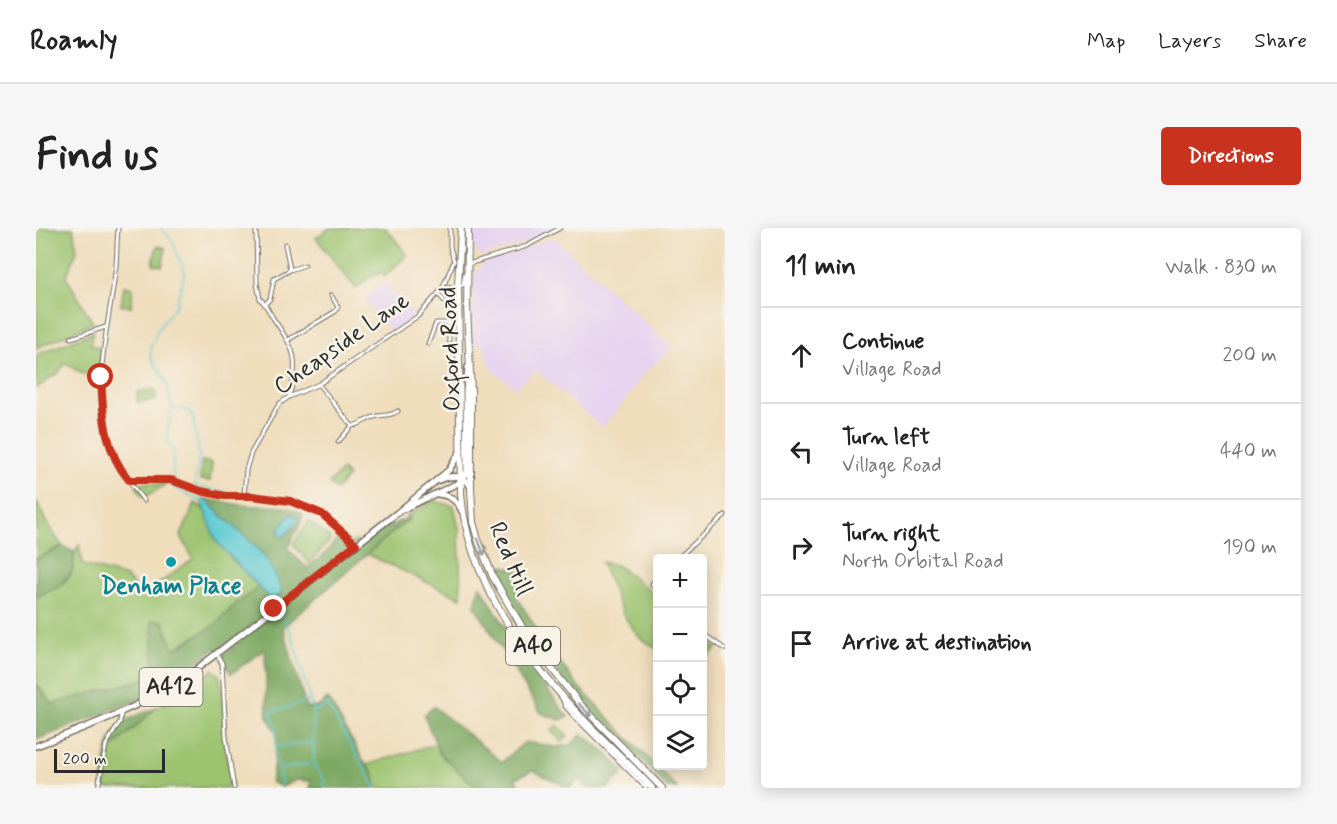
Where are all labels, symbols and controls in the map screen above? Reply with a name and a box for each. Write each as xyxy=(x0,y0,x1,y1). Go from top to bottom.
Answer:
text: Roamly xyxy=(30,23,118,60)
text: Map xyxy=(1087,27,1125,55)
text: Layers xyxy=(1158,27,1221,55)
text: Share xyxy=(1254,27,1307,55)
button: Directions xyxy=(1161,127,1301,185)
text: Find us xyxy=(36,129,158,184)
text: 11 min xyxy=(785,250,856,284)
text: Walk · 830 m xyxy=(1165,254,1277,281)
street label: Cheapside Lane xyxy=(268,286,416,402)
street label: Oxford Road xyxy=(433,286,471,412)
text: Continue xyxy=(842,328,924,356)
icon: ahead xyxy=(785,339,818,372)
text: 200 m xyxy=(1222,342,1277,369)
text: Village Road xyxy=(842,356,942,383)
route start xyxy=(87,363,113,389)
text: Turn left xyxy=(842,424,930,452)
icon: left xyxy=(785,435,818,468)
text: 440 m xyxy=(1220,438,1277,465)
text: Village Road xyxy=(842,452,942,479)
street label: Red Hill xyxy=(481,517,539,601)
text: Turn right xyxy=(842,520,940,548)
icon: right xyxy=(785,531,818,564)
text: 190 m xyxy=(1223,534,1277,561)
one-way arrow xyxy=(476,537,487,555)
text: North Orbital Road xyxy=(842,548,1004,575)
map controls xyxy=(653,554,707,770)
button: + xyxy=(653,554,707,608)
marker: Denham Place xyxy=(164,555,178,569)
place label: Denham Place xyxy=(100,571,242,602)
route end xyxy=(260,595,286,621)
button: − xyxy=(653,608,707,662)
road number: A40 xyxy=(506,627,560,665)
icon: arrive xyxy=(785,627,818,660)
text: Arrive at destination xyxy=(842,629,1032,657)
button: locate xyxy=(653,662,707,716)
road number: A412 xyxy=(140,668,202,706)
one-way arrow xyxy=(578,702,593,717)
button: layers xyxy=(653,716,707,770)
scale bar xyxy=(54,746,165,774)
text: 200 m xyxy=(63,749,107,770)

